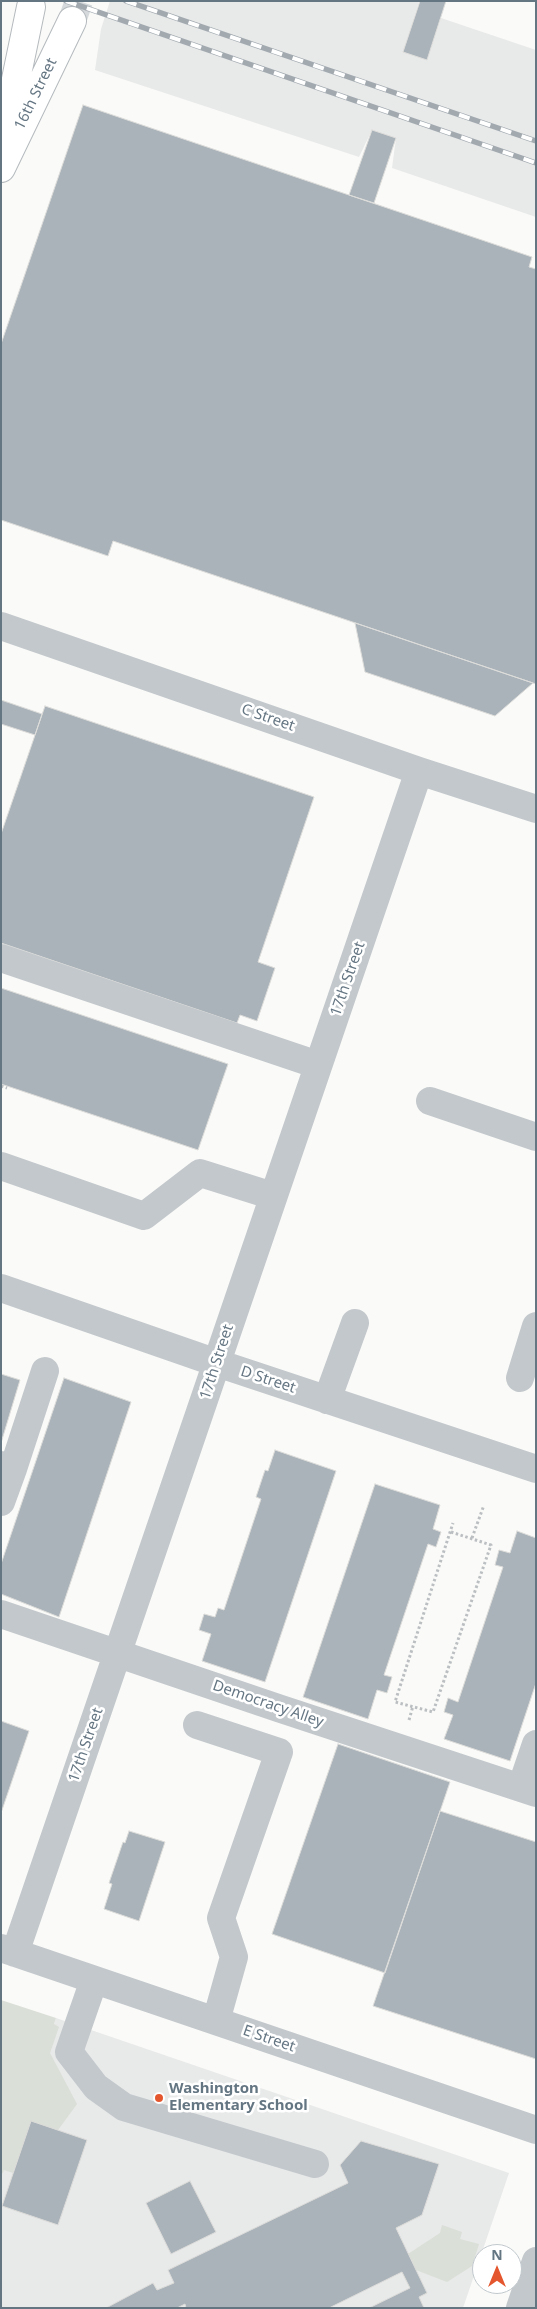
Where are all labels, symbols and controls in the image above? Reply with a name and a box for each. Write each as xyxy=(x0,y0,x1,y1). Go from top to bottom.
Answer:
street label: 16th Street xyxy=(11,55,61,133)
street label: C Street xyxy=(239,700,297,736)
street label: 17th Street xyxy=(327,939,369,1019)
street label: 17th Street xyxy=(196,1322,238,1402)
street label: D Street xyxy=(238,1363,298,1397)
street label: Democracy Alley xyxy=(210,1677,326,1731)
street label: 17th Street xyxy=(65,1705,107,1785)
street label: E Street xyxy=(240,2022,298,2056)
place label: Washington Elementary School xyxy=(169,2080,308,2115)
marker: Washington Elementary School xyxy=(153,2092,165,2104)
north arrow xyxy=(472,2244,522,2294)
text: N xyxy=(491,2245,503,2264)

